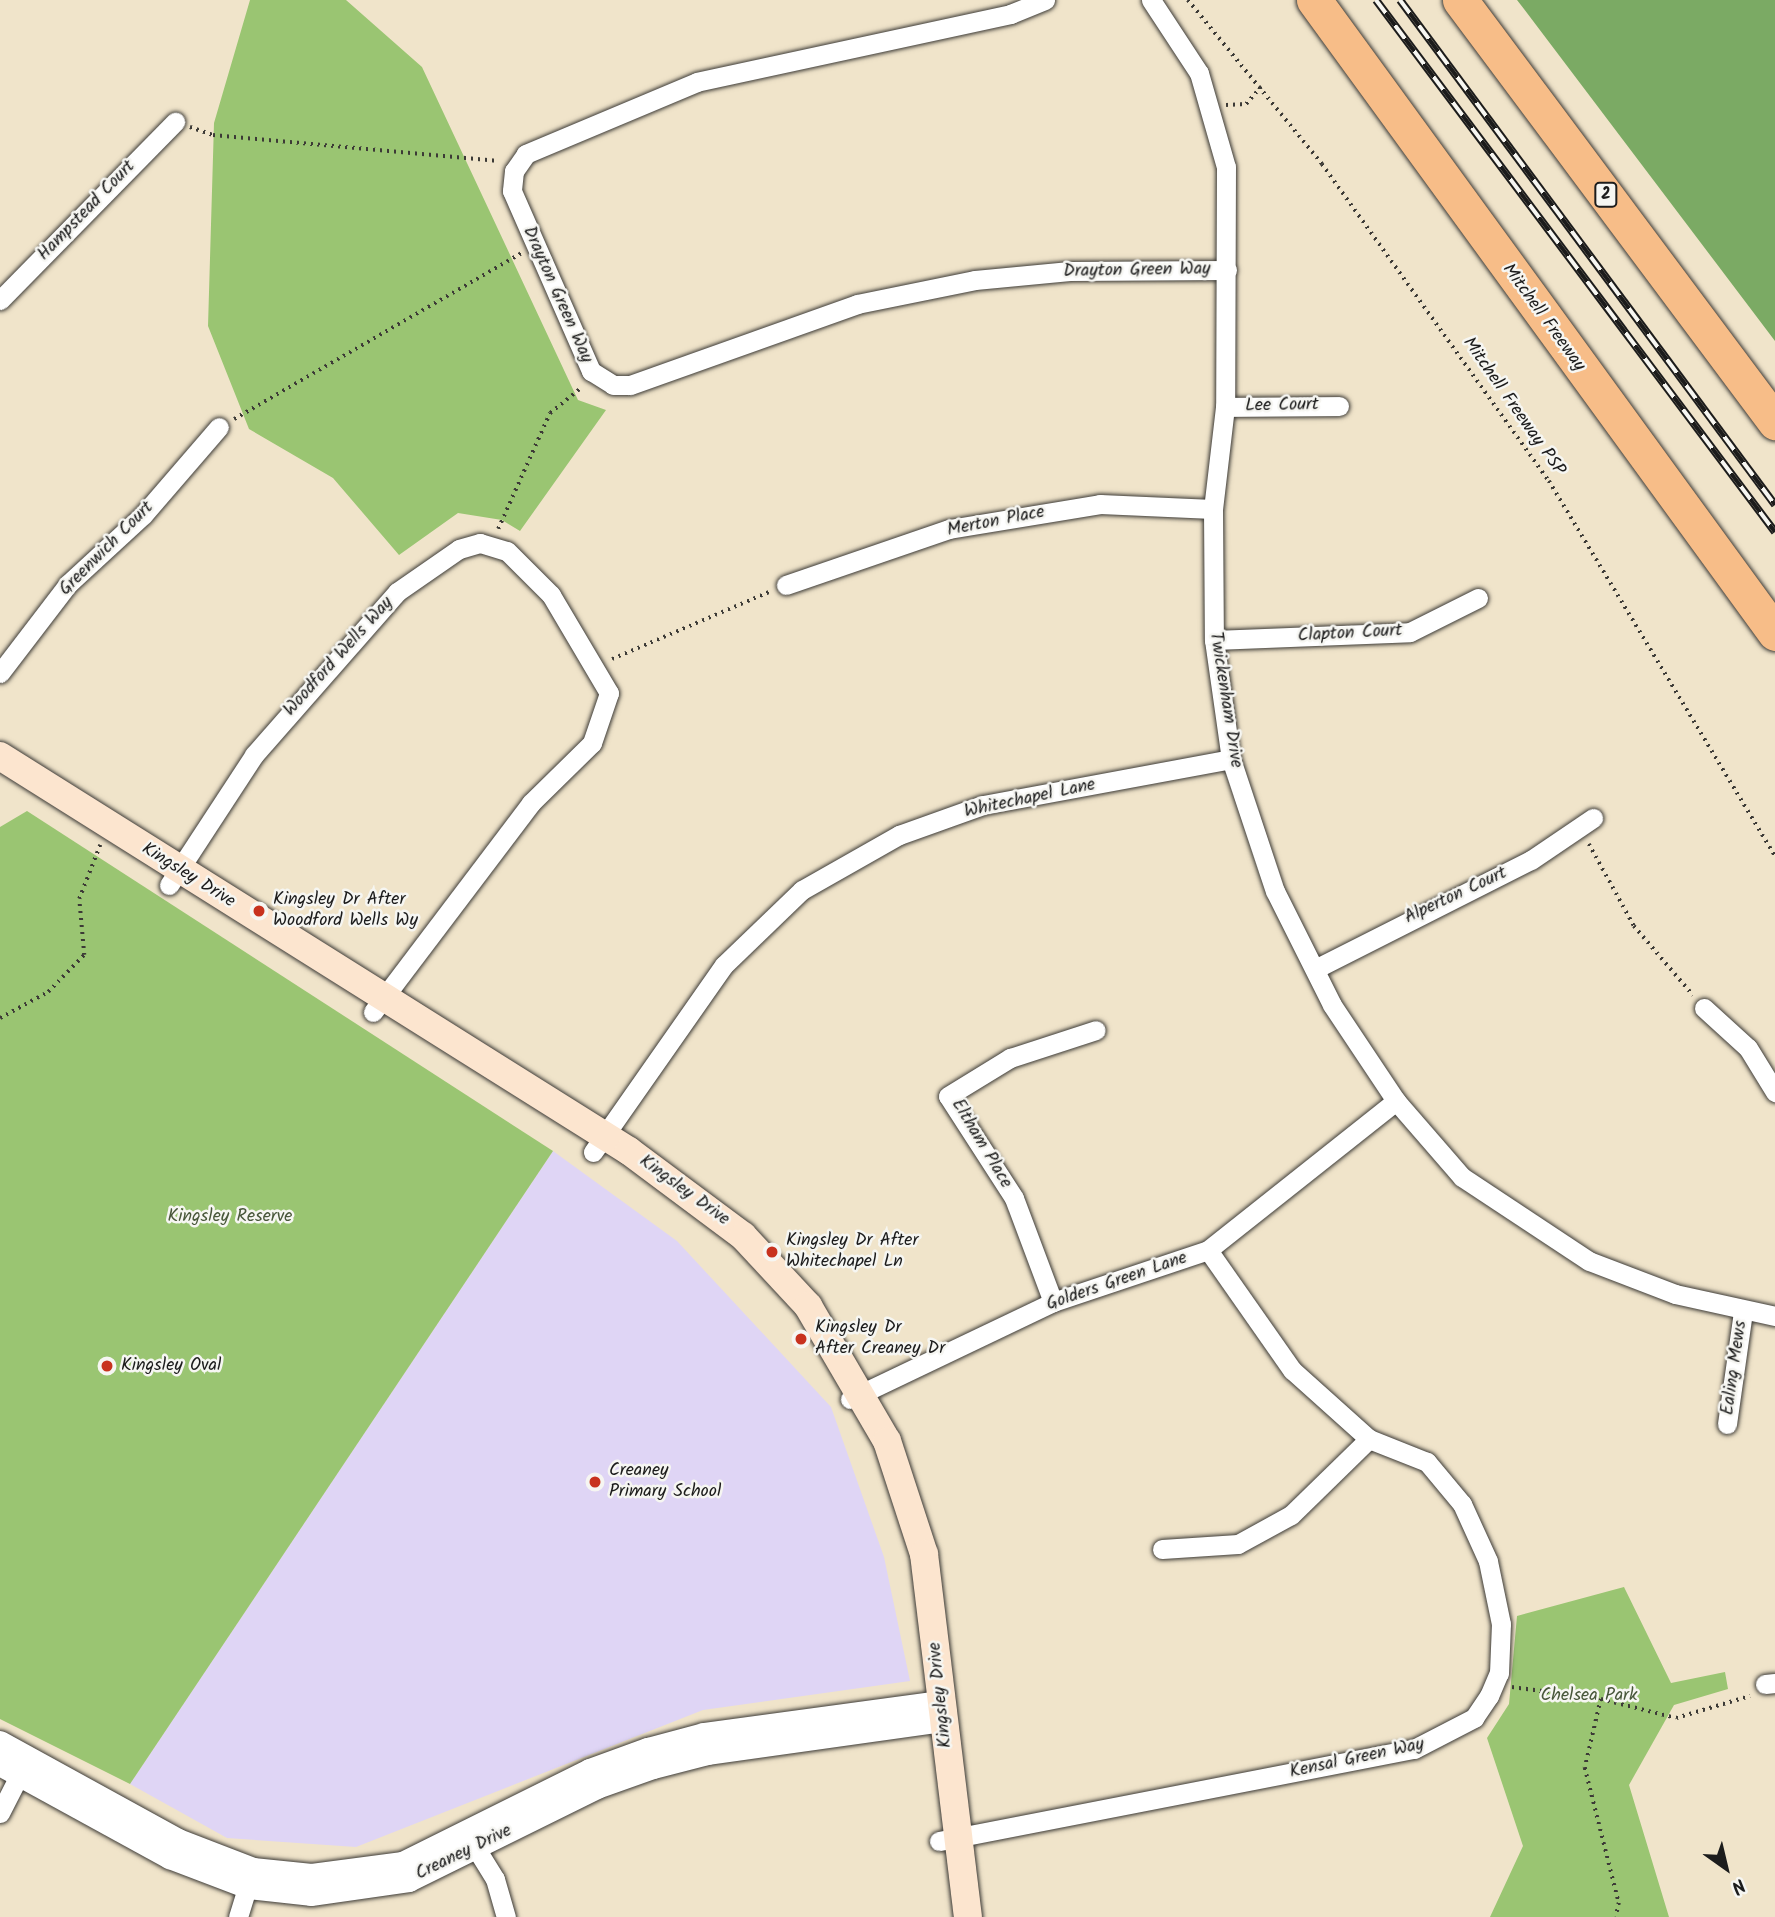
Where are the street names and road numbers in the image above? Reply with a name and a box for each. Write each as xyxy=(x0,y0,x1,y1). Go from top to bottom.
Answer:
street label: Hampstead Court xyxy=(34,156,140,266)
road number: 2 xyxy=(1594,182,1618,208)
street label: Drayton Green Way xyxy=(517,223,597,367)
street label: Drayton Green Way xyxy=(1063,259,1211,283)
street label: Mitchell Freeway xyxy=(1497,260,1589,376)
street label: Mitchell Freeway PSP xyxy=(1457,334,1569,480)
street label: Lee Court xyxy=(1245,395,1319,417)
street label: Greenwich Court xyxy=(55,497,159,601)
street label: Merton Place xyxy=(945,502,1047,542)
street label: Woodford Wells Way xyxy=(280,593,398,721)
street label: Clapton Court xyxy=(1297,620,1403,648)
street label: Twickenham Drive xyxy=(1204,630,1246,770)
street label: Whitechapel Lane xyxy=(962,775,1098,823)
street label: Kingsley Drive xyxy=(137,839,239,913)
street label: Alperton Court xyxy=(1401,863,1511,929)
street label: Eltham Place xyxy=(946,1095,1016,1193)
street label: Kingsley Drive xyxy=(635,1151,733,1231)
street label: Golders Green Lane xyxy=(1044,1248,1190,1316)
street label: Ealing Mews xyxy=(1718,1319,1752,1417)
street label: Kingsley Drive xyxy=(925,1641,957,1749)
street label: Kensal Green Way xyxy=(1288,1734,1426,1784)
street label: Creaney Drive xyxy=(412,1820,516,1886)

